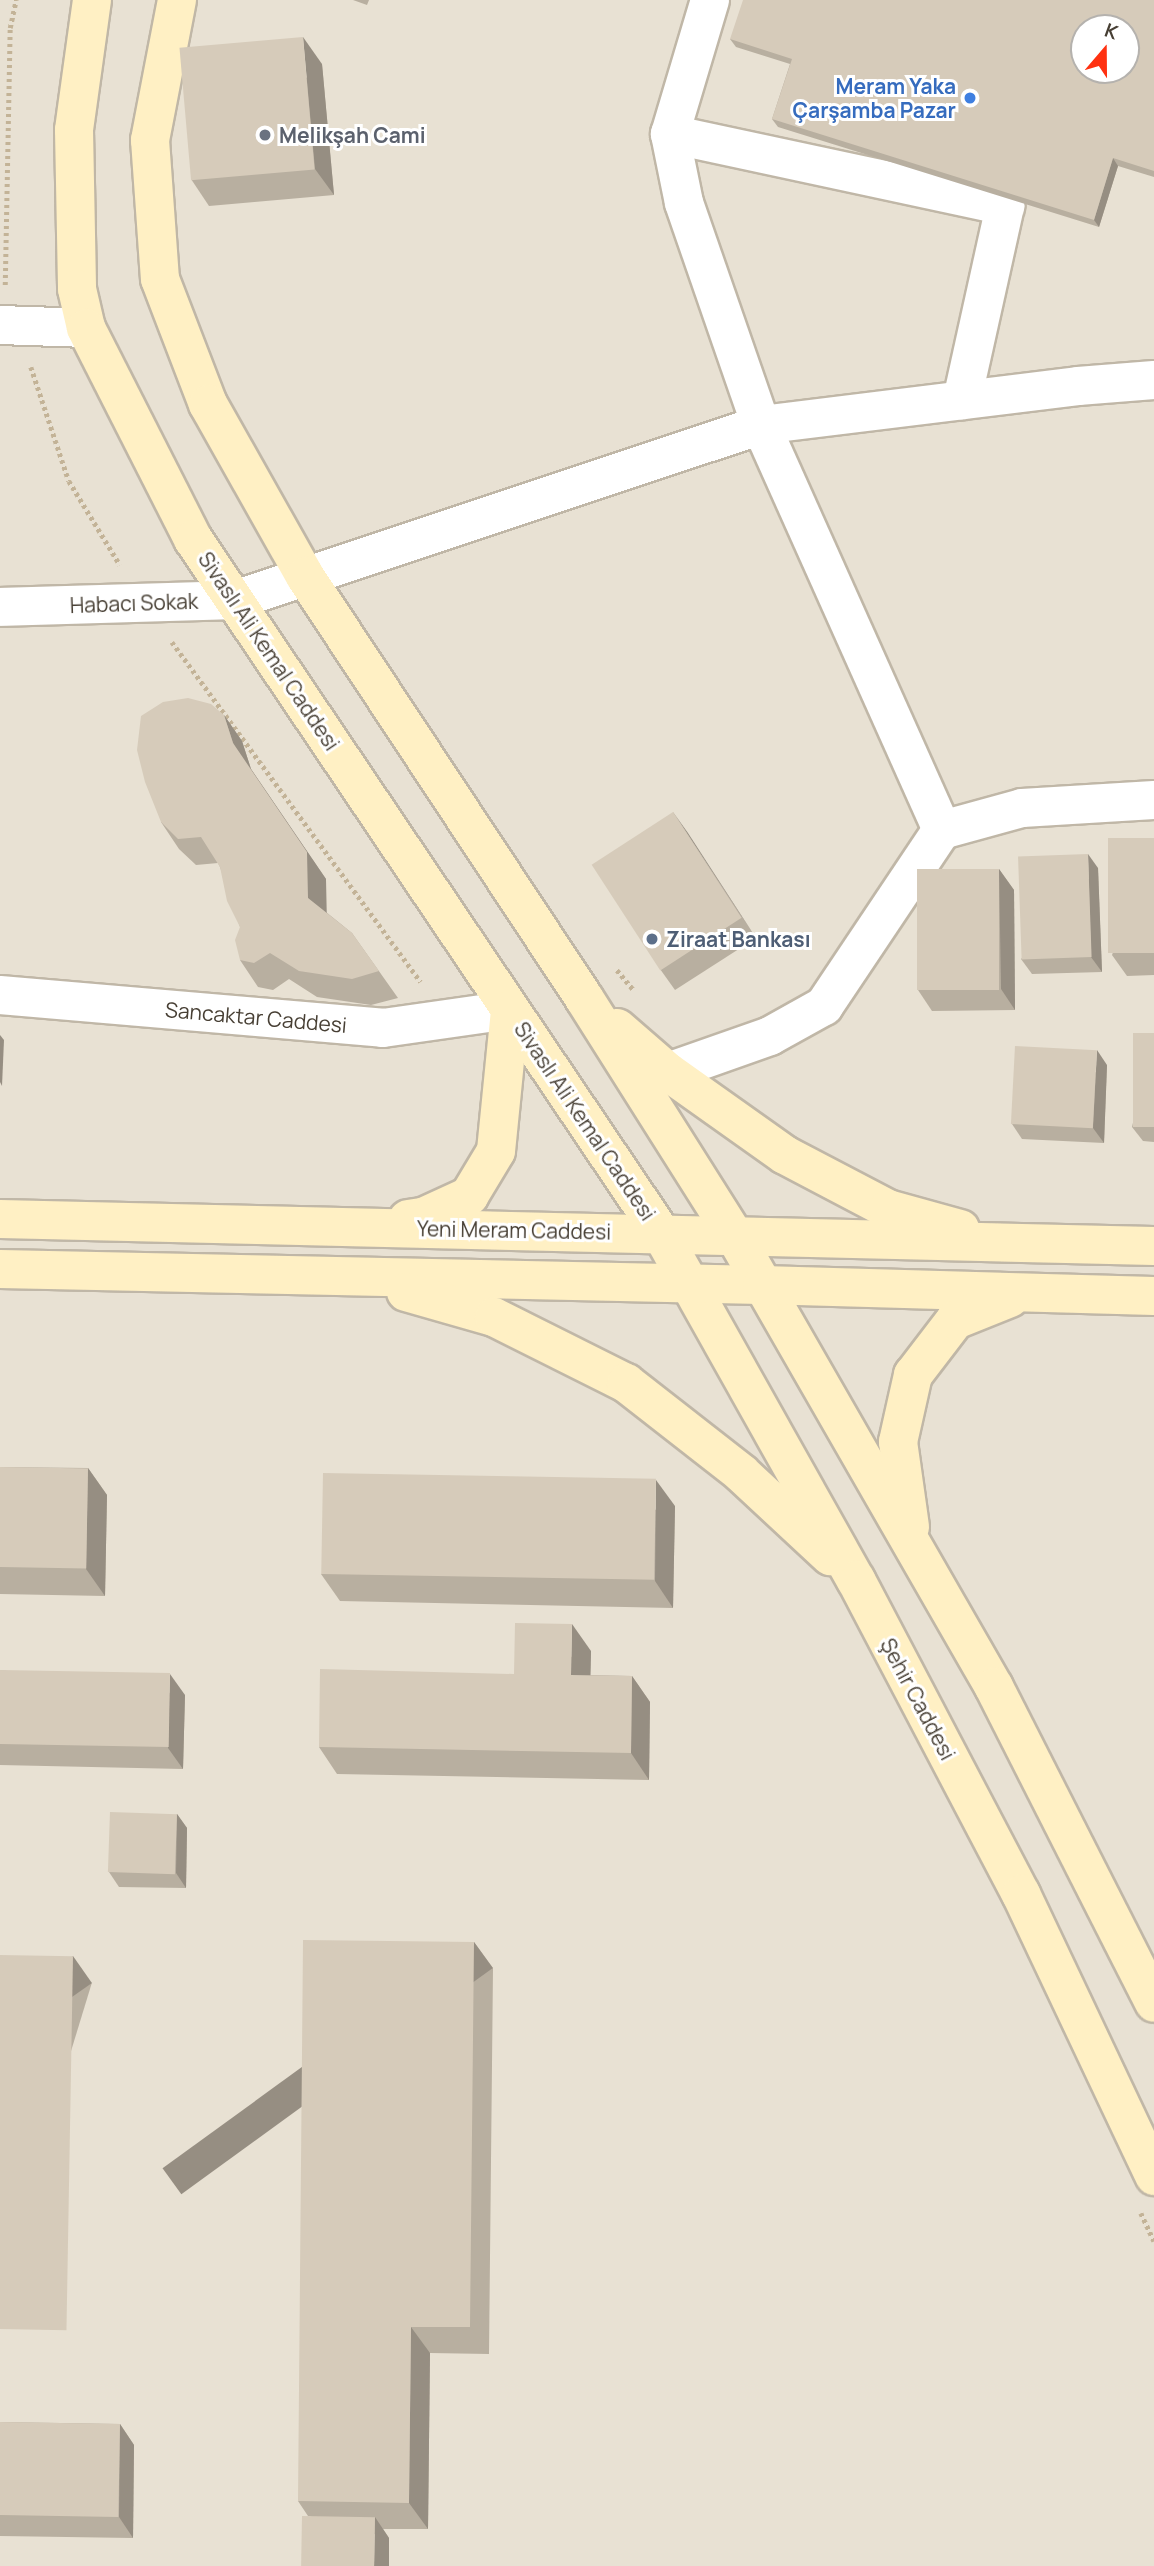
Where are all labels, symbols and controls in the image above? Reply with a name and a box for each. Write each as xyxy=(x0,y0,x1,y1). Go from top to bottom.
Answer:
north arrow xyxy=(1070,14,1140,84)
text: K xyxy=(1101,17,1122,45)
place label: Meram Yaka Çarşamba Pazar xyxy=(793,73,956,123)
marker: Meram Yaka Çarşamba Pazar xyxy=(962,90,978,106)
place label: Melikşah Cami xyxy=(279,122,426,148)
marker: Melikşah Cami xyxy=(257,127,273,143)
street label: Sivaslı Ali Kemal Caddesi xyxy=(193,547,345,755)
street label: Habacı Sokak xyxy=(69,588,199,618)
place label: Ziraat Bankası xyxy=(666,926,811,952)
marker: Ziraat Bankası xyxy=(644,931,660,947)
street label: Sancaktar Caddesi xyxy=(164,997,348,1037)
street label: Sivaslı Ali Kemal Caddesi xyxy=(509,1017,661,1225)
street label: Yeni Meram Caddesi xyxy=(417,1216,611,1244)
street label: Şehir Caddesi xyxy=(875,1634,961,1764)

